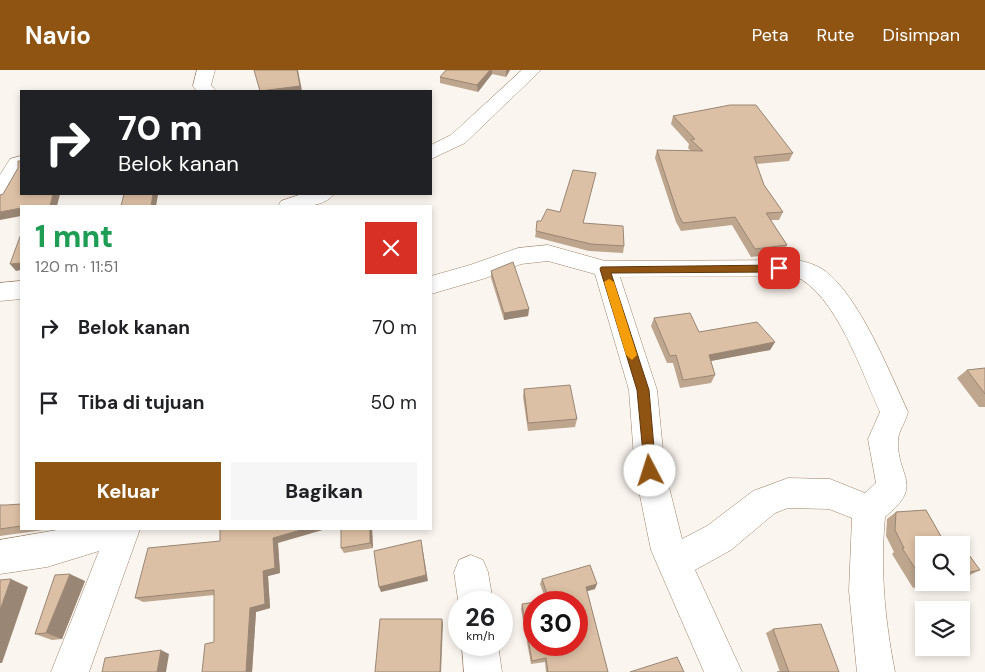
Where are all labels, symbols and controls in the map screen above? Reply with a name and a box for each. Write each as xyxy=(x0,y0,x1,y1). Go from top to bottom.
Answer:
text: Navio xyxy=(25,20,91,51)
text: Peta xyxy=(752,23,788,47)
text: Rute xyxy=(816,23,855,47)
text: Disimpan xyxy=(883,23,960,47)
text: 70 m xyxy=(118,105,202,151)
icon: right xyxy=(35,110,100,175)
text: Belok kanan xyxy=(118,149,239,178)
text: 1 mnt xyxy=(35,217,113,256)
button: close xyxy=(365,222,417,274)
pin xyxy=(758,247,800,289)
icon: arrive xyxy=(765,254,793,282)
text: 120 m · 11:51 xyxy=(35,256,118,277)
icon: right xyxy=(35,314,63,342)
text: Belok kanan xyxy=(78,315,190,340)
text: 70 m xyxy=(372,315,417,340)
icon: arrive xyxy=(35,389,63,417)
text: Tiba di tujuan xyxy=(78,390,204,415)
text: 50 m xyxy=(370,390,417,415)
position arrow xyxy=(623,444,675,496)
button: Keluar xyxy=(35,462,221,520)
button: Bagikan xyxy=(231,462,417,520)
map controls xyxy=(915,536,970,656)
button: search xyxy=(915,536,970,591)
speed limit sign: 30 xyxy=(523,591,588,656)
text: 26 xyxy=(465,601,496,634)
button: layers xyxy=(915,601,970,656)
text: km/h xyxy=(466,628,495,644)

